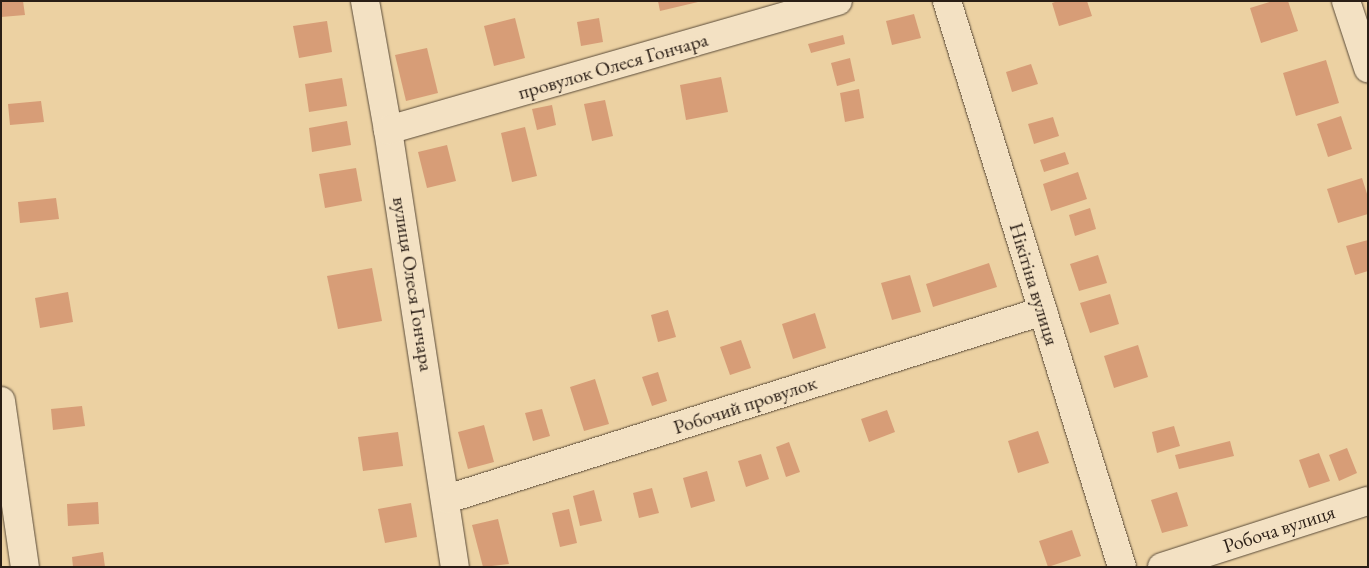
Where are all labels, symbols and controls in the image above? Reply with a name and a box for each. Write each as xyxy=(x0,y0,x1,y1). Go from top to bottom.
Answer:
street label: провулок Олеся Гончара xyxy=(515,27,711,105)
street label: вулиця Олеся Гончара xyxy=(387,195,439,373)
street label: Нікітіна вулиця xyxy=(1004,220,1064,348)
street label: Робочий провулок xyxy=(670,371,820,439)
street label: Робоча вулиця xyxy=(1220,500,1338,558)

